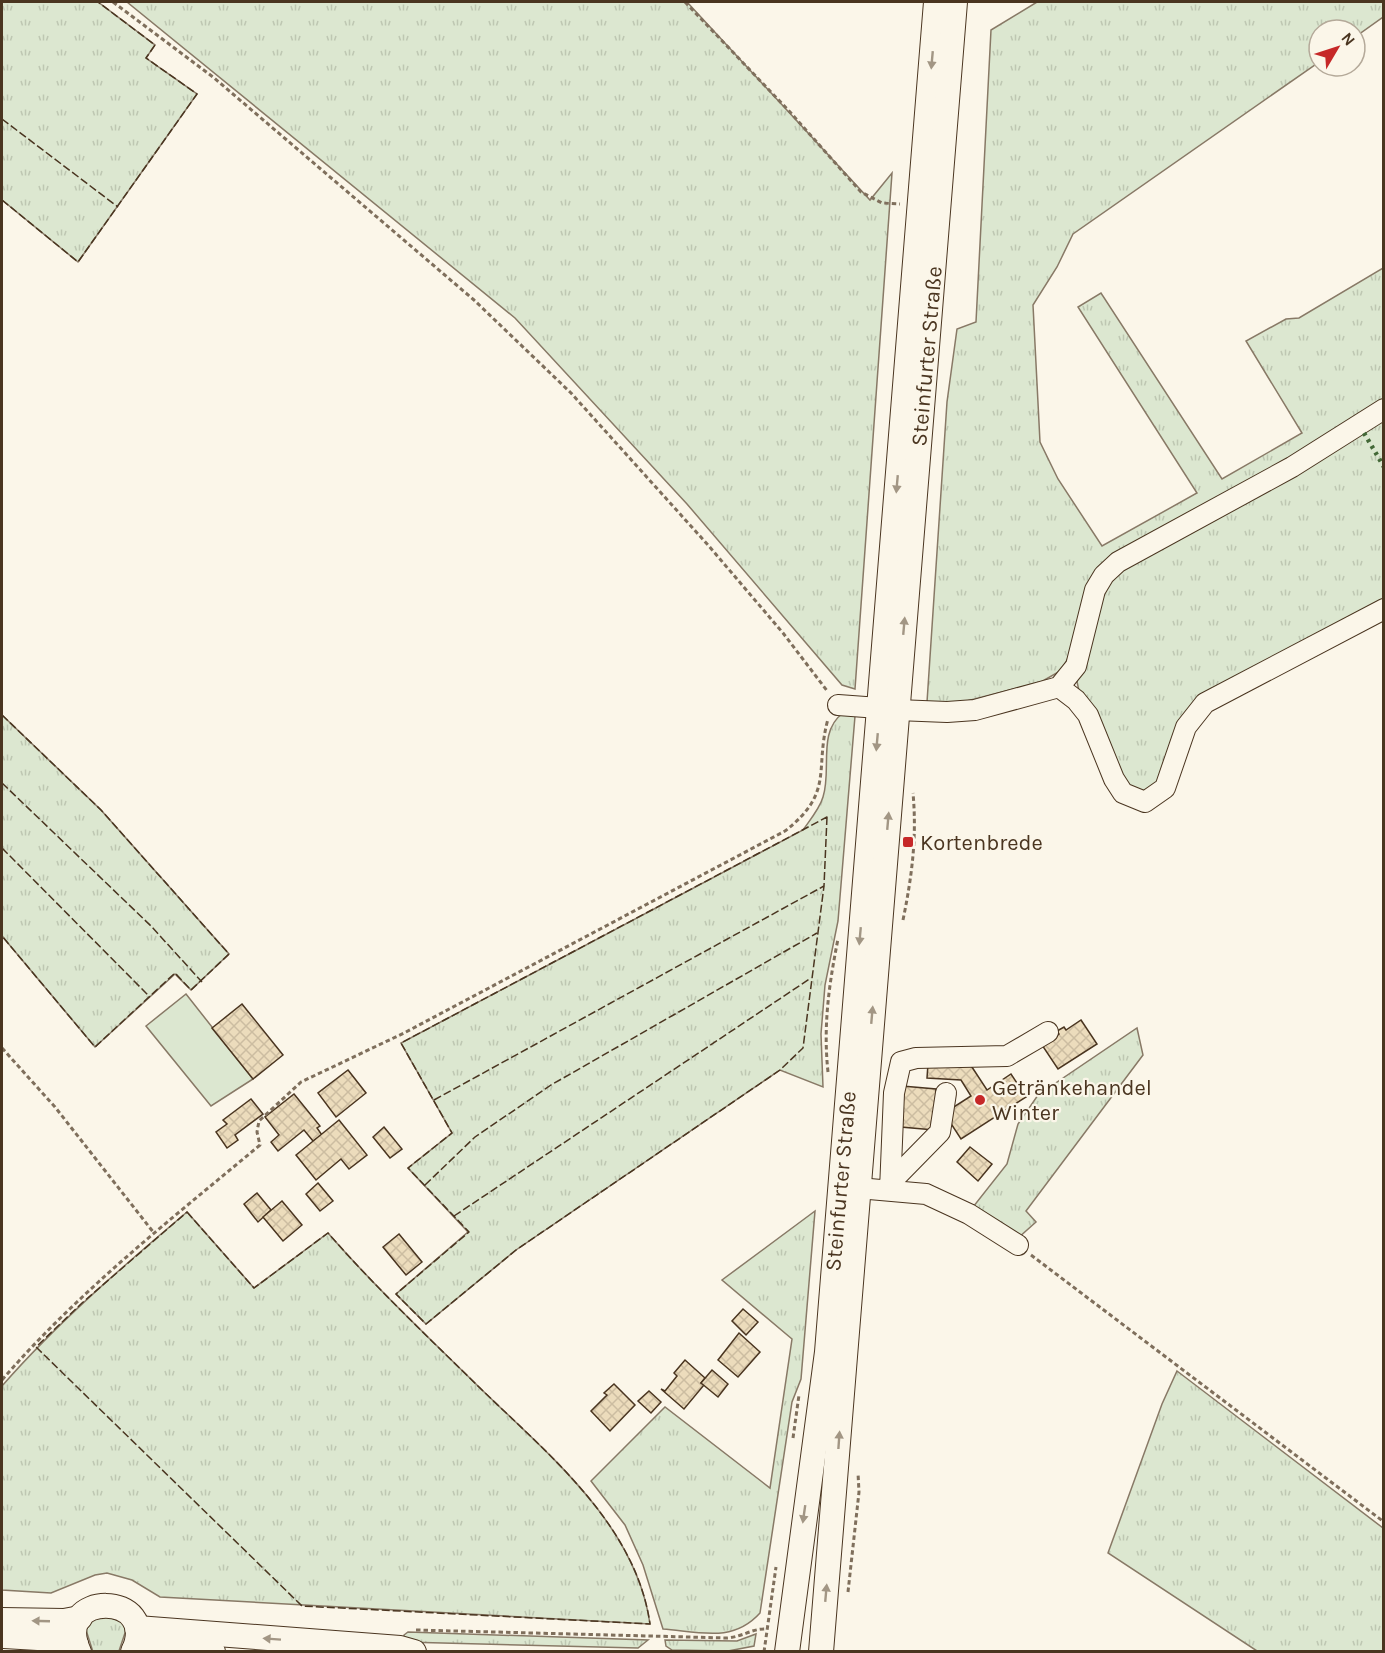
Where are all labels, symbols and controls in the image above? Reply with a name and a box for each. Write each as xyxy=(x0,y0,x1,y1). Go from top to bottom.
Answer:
north arrow xyxy=(1307,18,1367,78)
text: N xyxy=(1337,28,1359,49)
one-way arrow xyxy=(927,50,937,69)
street label: Steinfurter Straße xyxy=(906,265,948,447)
one-way arrow xyxy=(893,475,902,494)
one-way arrow xyxy=(899,617,909,636)
one-way arrow xyxy=(872,732,881,751)
one-way arrow xyxy=(883,811,893,830)
place label: Kortenbrede xyxy=(920,830,1043,856)
marker: Kortenbrede xyxy=(901,835,915,849)
one-way arrow xyxy=(855,926,865,945)
one-way arrow xyxy=(867,1005,877,1024)
place label: Getränkehandel Winter xyxy=(992,1075,1152,1126)
street label: Steinfurter Straße xyxy=(820,1090,862,1272)
marker: Getränkehandel Winter xyxy=(973,1093,987,1107)
one-way arrow xyxy=(834,1430,844,1449)
one-way arrow xyxy=(800,1505,809,1524)
one-way arrow xyxy=(822,1584,831,1603)
one-way arrow xyxy=(31,1617,50,1626)
one-way arrow xyxy=(263,1634,282,1644)

